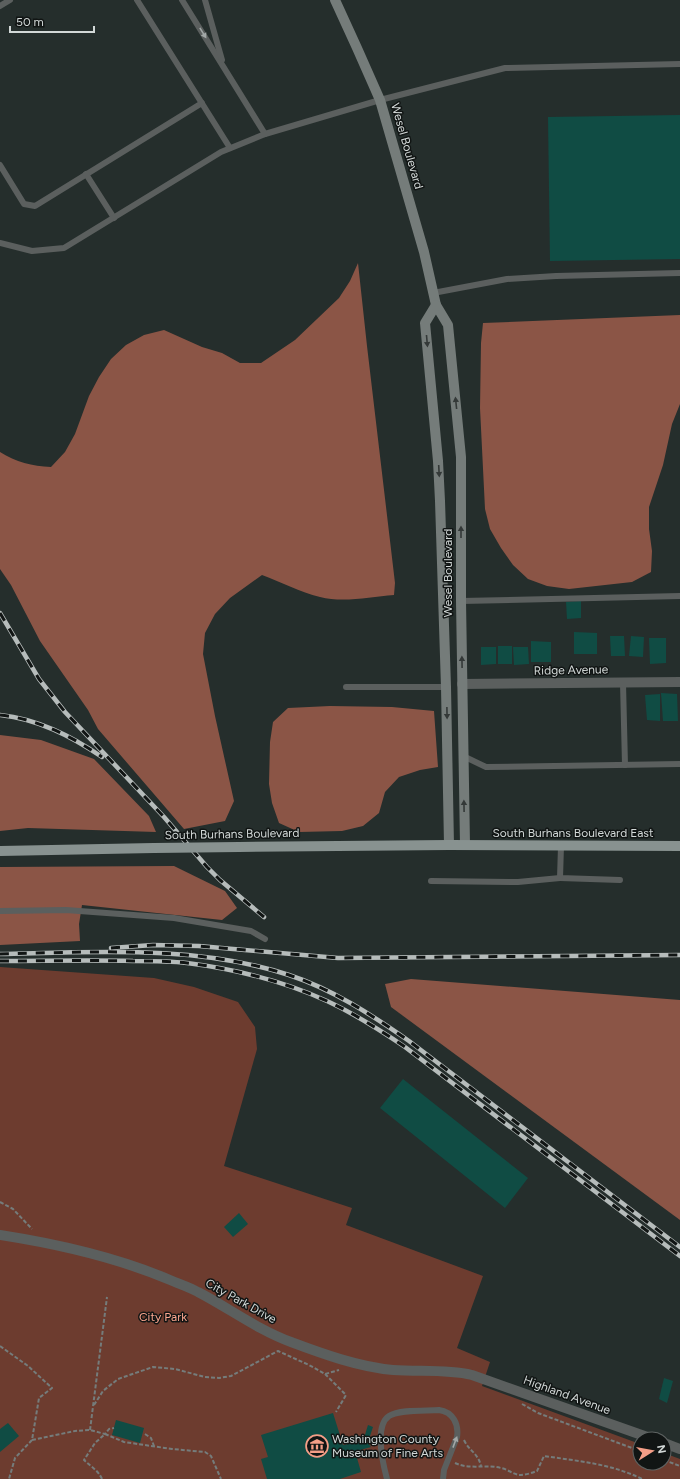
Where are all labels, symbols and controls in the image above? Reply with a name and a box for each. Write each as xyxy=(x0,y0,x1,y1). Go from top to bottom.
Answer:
scale bar xyxy=(10,8,94,34)
text: 50 m xyxy=(16,15,44,29)
one-way arrow xyxy=(199,27,206,39)
street label: Wesel Boulevard xyxy=(388,101,426,191)
one-way arrow xyxy=(424,335,430,347)
one-way arrow xyxy=(453,397,459,409)
one-way arrow xyxy=(435,465,442,477)
one-way arrow xyxy=(458,525,464,538)
street label: Wesel Boulevard xyxy=(441,529,455,617)
one-way arrow xyxy=(459,655,465,668)
street label: Ridge Avenue xyxy=(534,662,609,678)
one-way arrow xyxy=(444,707,450,720)
one-way arrow xyxy=(461,799,467,812)
street label: South Burhans Boulevard xyxy=(165,826,299,842)
street label: South Burhans Boulevard East xyxy=(492,826,654,840)
street label: City Park Drive xyxy=(203,1276,279,1326)
park label: City Park xyxy=(139,1310,187,1324)
street label: Highland Avenue xyxy=(522,1373,613,1417)
north arrow xyxy=(632,1431,672,1471)
place label: Washington County Museum of Fine Arts xyxy=(332,1432,443,1460)
museum icon: Washington County Museum of Fine Arts xyxy=(304,1433,330,1459)
one-way arrow xyxy=(452,1436,458,1448)
text: N xyxy=(654,1444,669,1455)

